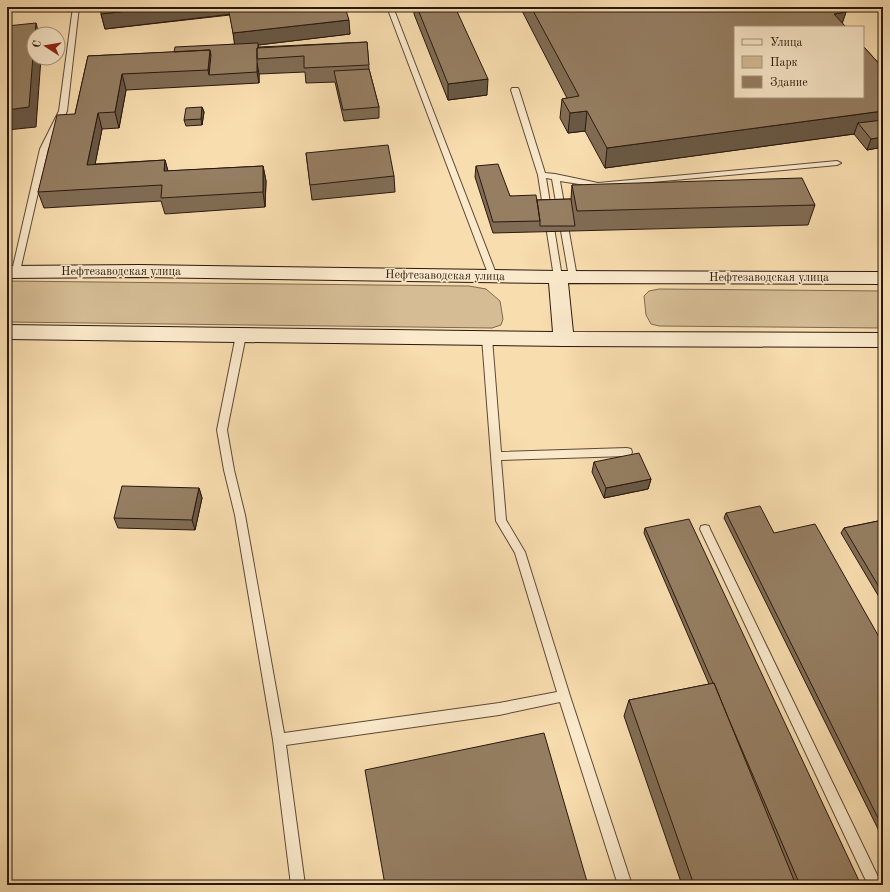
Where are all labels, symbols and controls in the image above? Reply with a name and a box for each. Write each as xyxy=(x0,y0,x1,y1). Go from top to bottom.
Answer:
north arrow xyxy=(26,26,66,66)
legend xyxy=(734,26,864,98)
text: Улица xyxy=(770,37,803,49)
text: С xyxy=(32,40,44,49)
text: Парк xyxy=(770,57,798,69)
text: Здание xyxy=(770,77,808,89)
street label: Нефтезаводская улица xyxy=(61,266,181,278)
street label: Нефтезаводская улица xyxy=(385,269,505,283)
street label: Нефтезаводская улица xyxy=(709,272,829,284)

